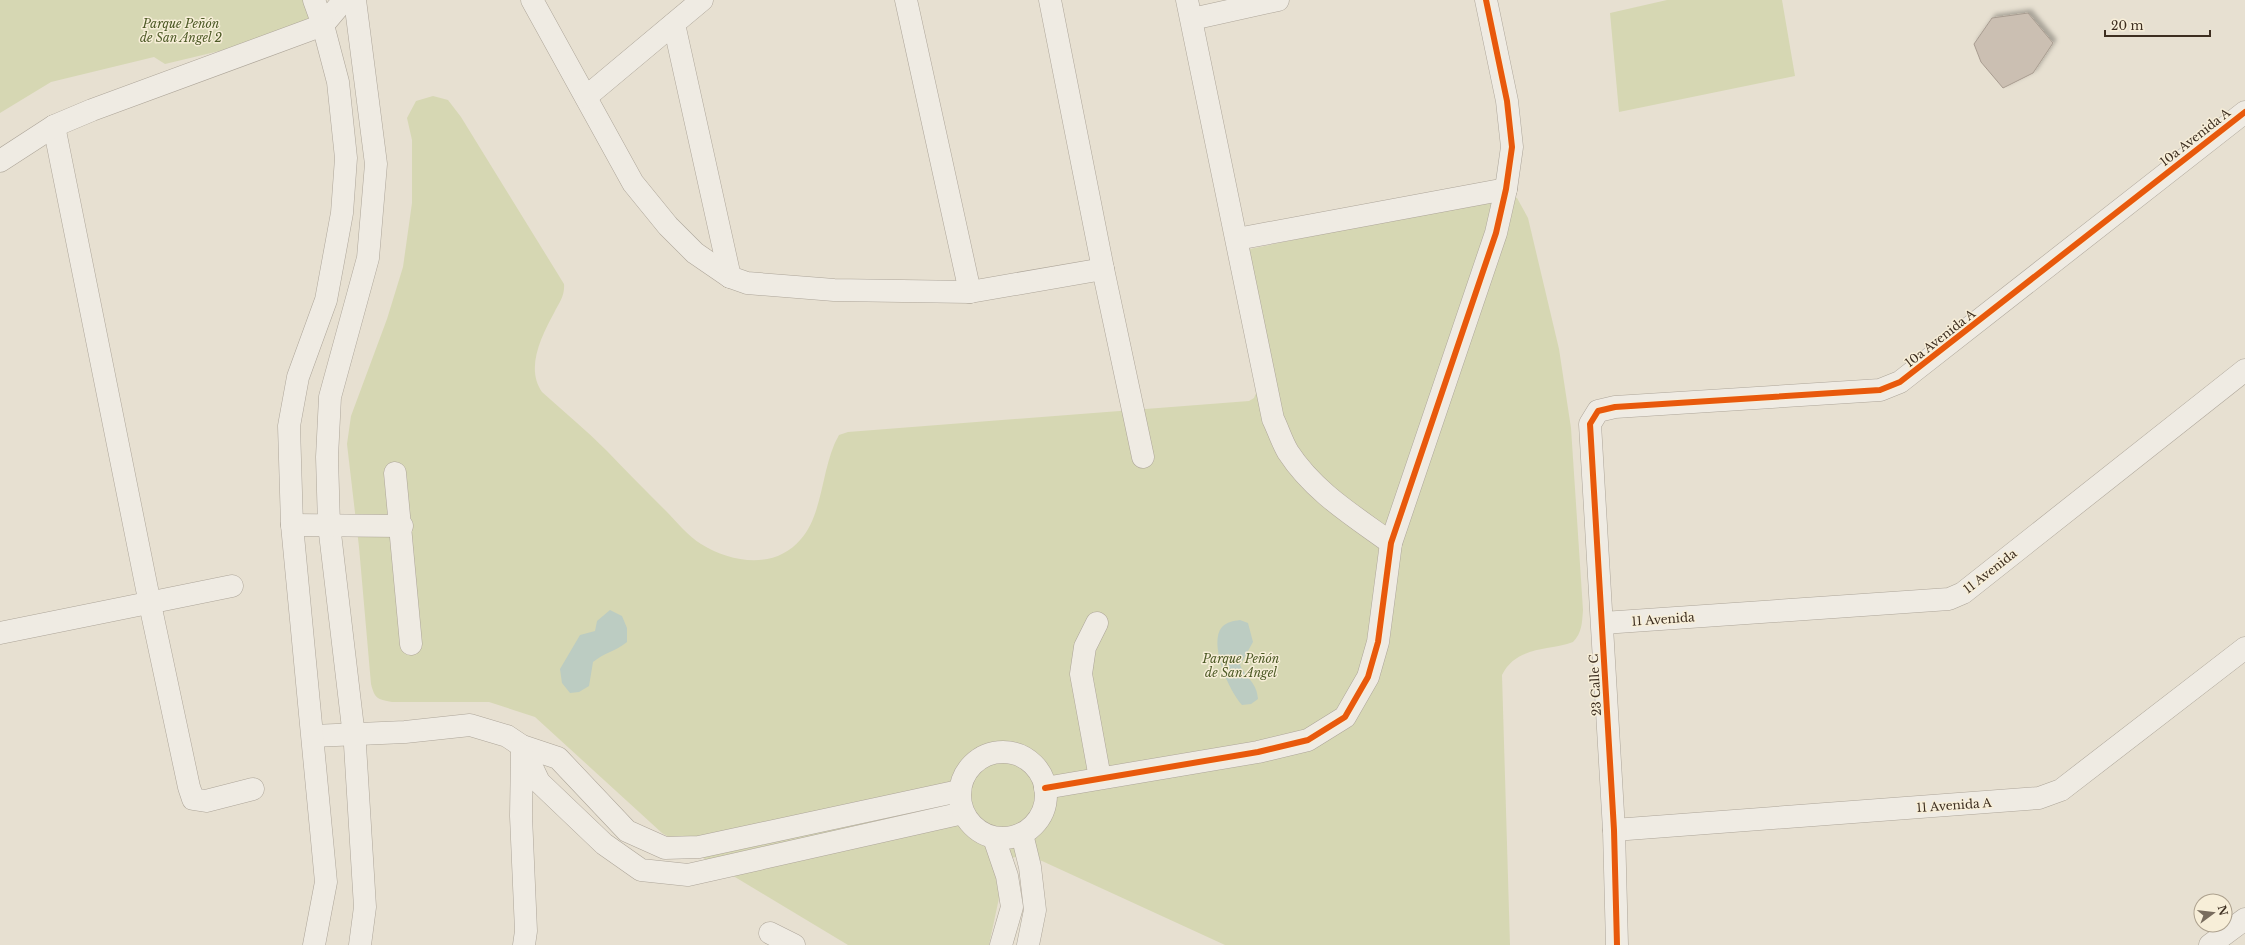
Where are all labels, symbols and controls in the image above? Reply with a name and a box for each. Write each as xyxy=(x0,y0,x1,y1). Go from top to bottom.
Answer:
scale bar xyxy=(2105,12,2210,38)
park label: Parque Peñón de San Angel 2 xyxy=(140,16,223,45)
text: 20 m xyxy=(2111,18,2143,33)
street label: 10a Avenida A xyxy=(2157,104,2234,169)
street label: 10a Avenida A xyxy=(1902,305,1979,370)
street label: 11 Avenida xyxy=(1960,545,2020,596)
street label: 11 Avenida xyxy=(1631,609,1695,629)
park label: Parque Peñón de San Angel xyxy=(1202,651,1280,680)
street label: 23 Calle C xyxy=(1586,654,1604,716)
street label: 11 Avenida A xyxy=(1916,795,1993,815)
north arrow xyxy=(2193,893,2233,933)
text: N xyxy=(2215,904,2231,918)

